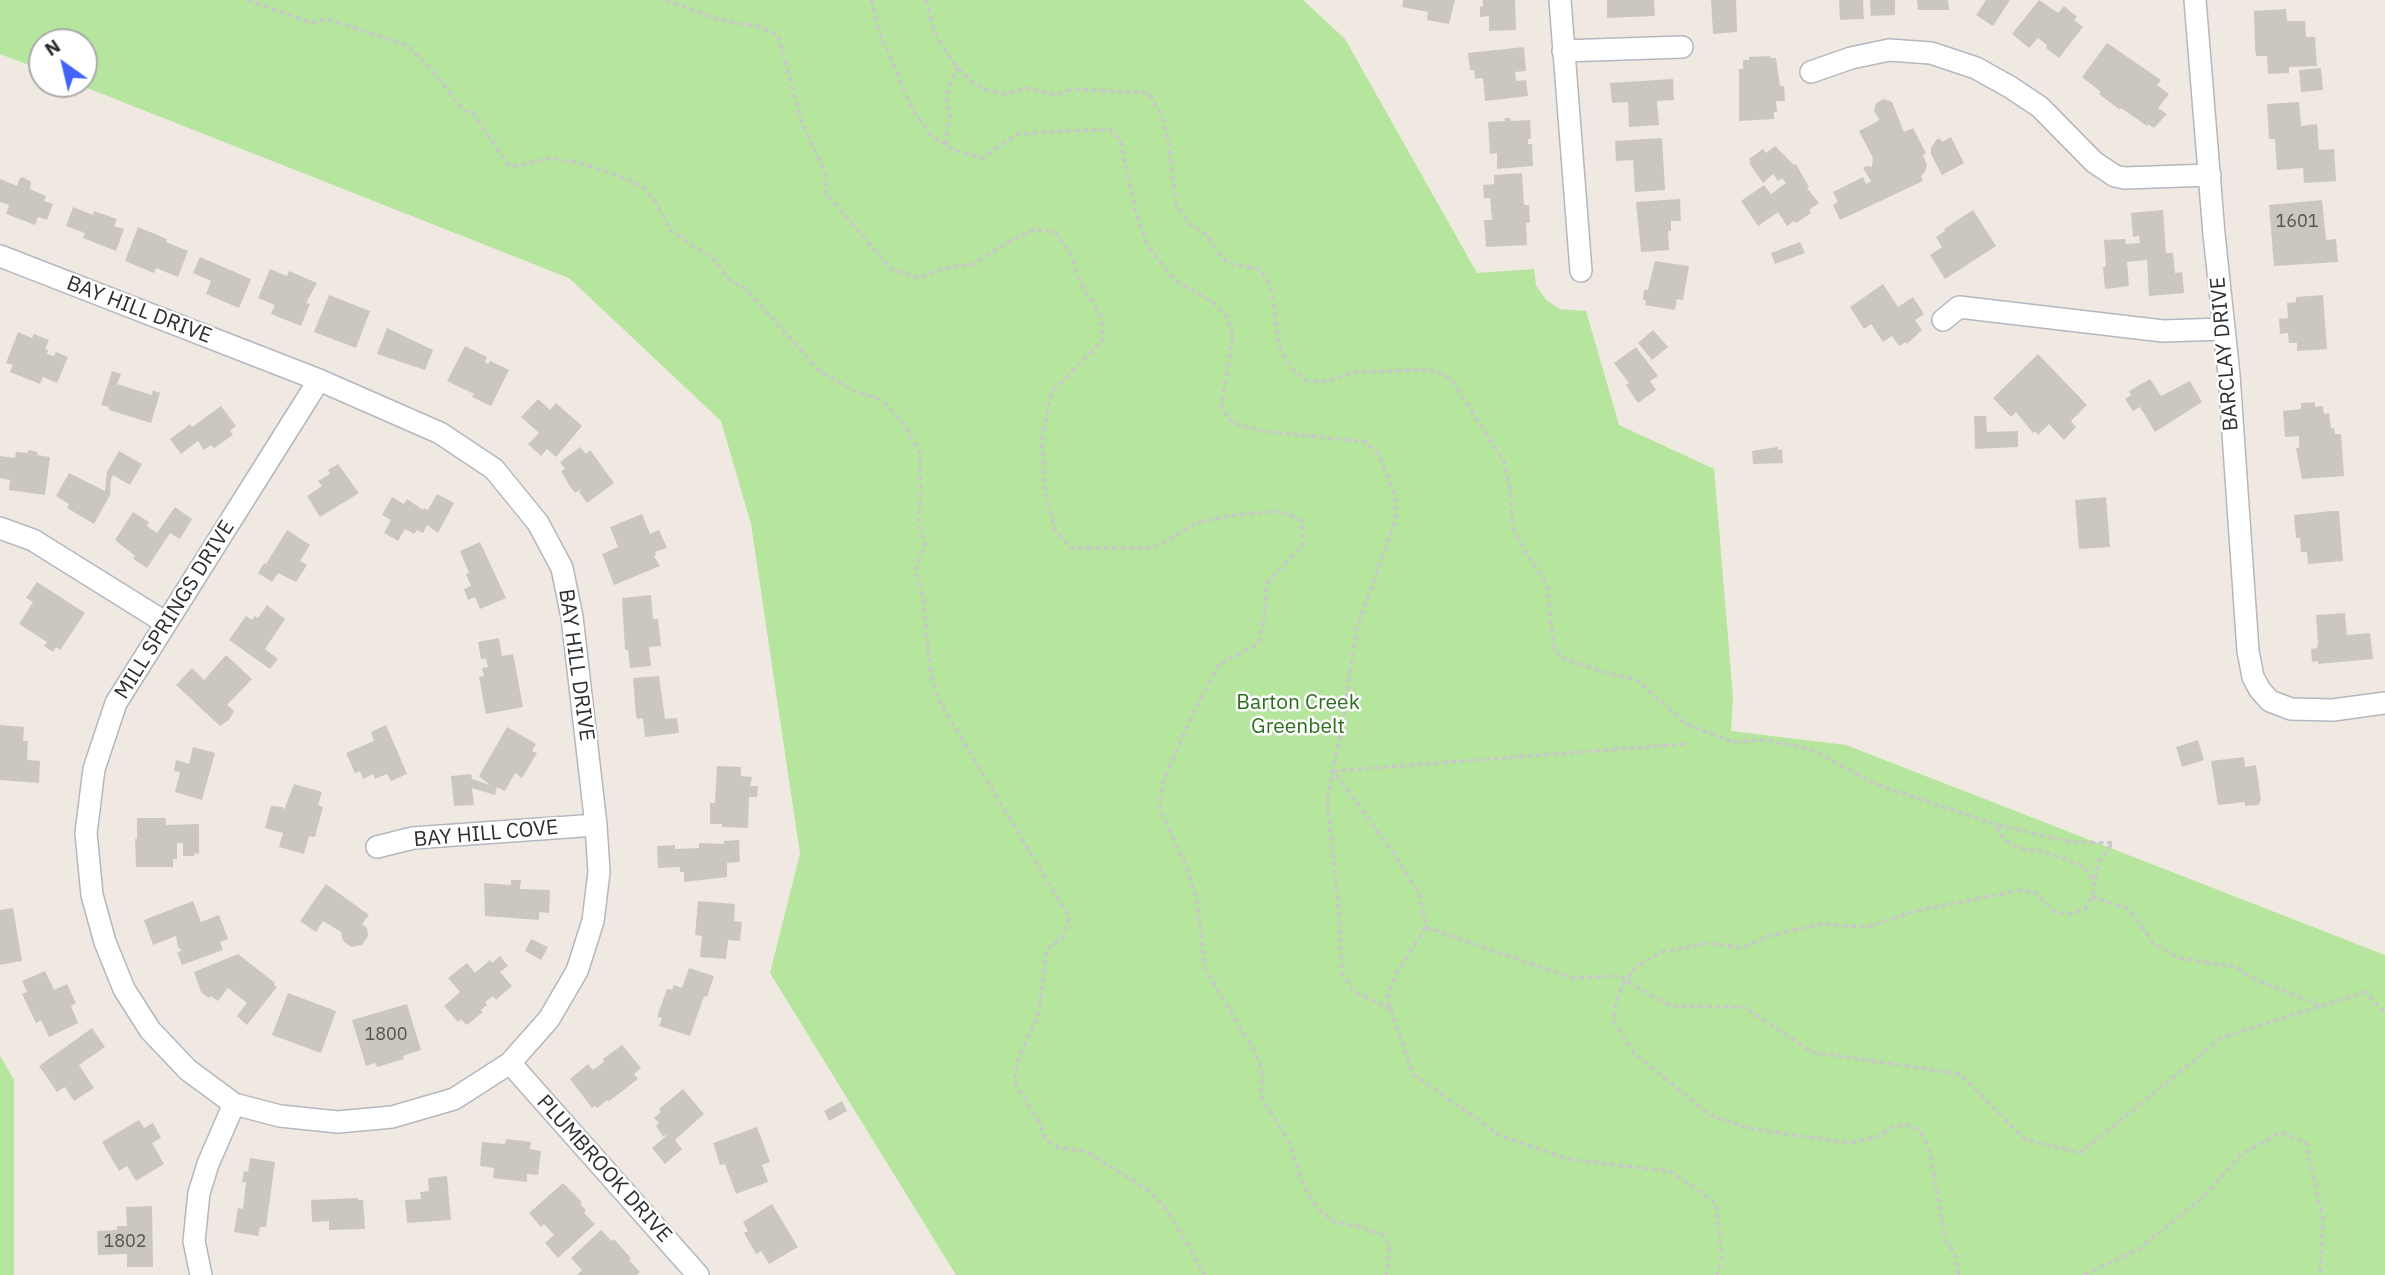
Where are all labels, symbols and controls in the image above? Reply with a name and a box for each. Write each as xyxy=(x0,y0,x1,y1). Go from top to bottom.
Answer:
north arrow xyxy=(28,28,98,98)
text: N xyxy=(40,33,65,61)
house number: 1601 xyxy=(2275,211,2319,233)
street label: BAY HILL DRIVE xyxy=(63,271,215,349)
street label: BARCLAY DRIVE xyxy=(2206,276,2244,432)
street label: MILL SPRINGS DRIVE xyxy=(110,516,240,704)
street label: BAY HILL DRIVE xyxy=(553,587,599,743)
park label: Barton Creek Greenbelt xyxy=(1236,690,1360,740)
street label: BAY HILL COVE xyxy=(413,815,559,853)
house number: 1800 xyxy=(364,1024,408,1046)
street label: PLUMBROOK DRIVE xyxy=(531,1090,677,1248)
house number: 1802 xyxy=(103,1231,147,1253)

